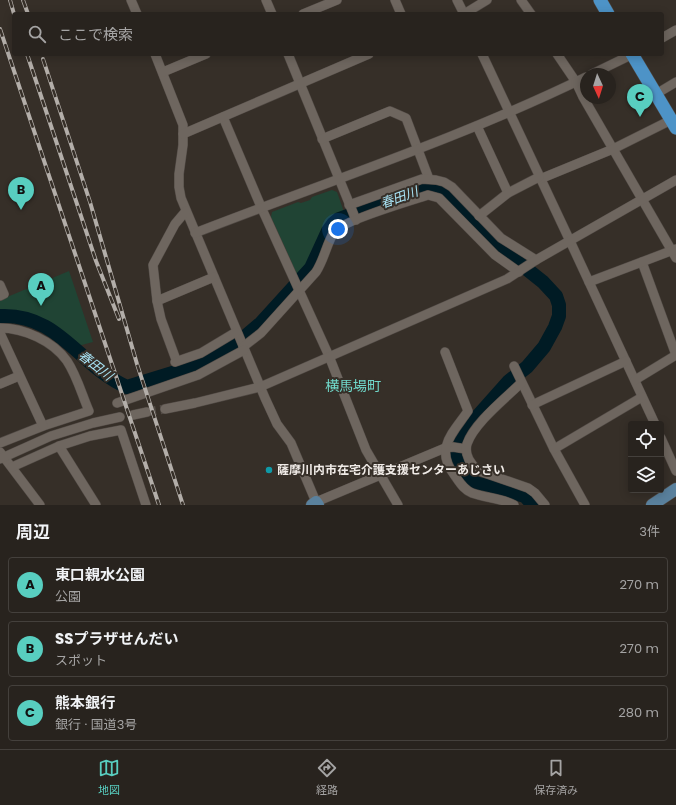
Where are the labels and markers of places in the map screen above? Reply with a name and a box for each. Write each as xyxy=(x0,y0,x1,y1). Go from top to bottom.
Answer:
pin: C xyxy=(627,84,653,117)
pin: B xyxy=(8,177,34,210)
pin: A xyxy=(28,273,54,306)
place label: 薩摩川内市在宅介護支援センターあじさい xyxy=(277,461,505,478)
marker: 薩摩川内市在宅介護支援センターあじさい xyxy=(264,465,274,475)

